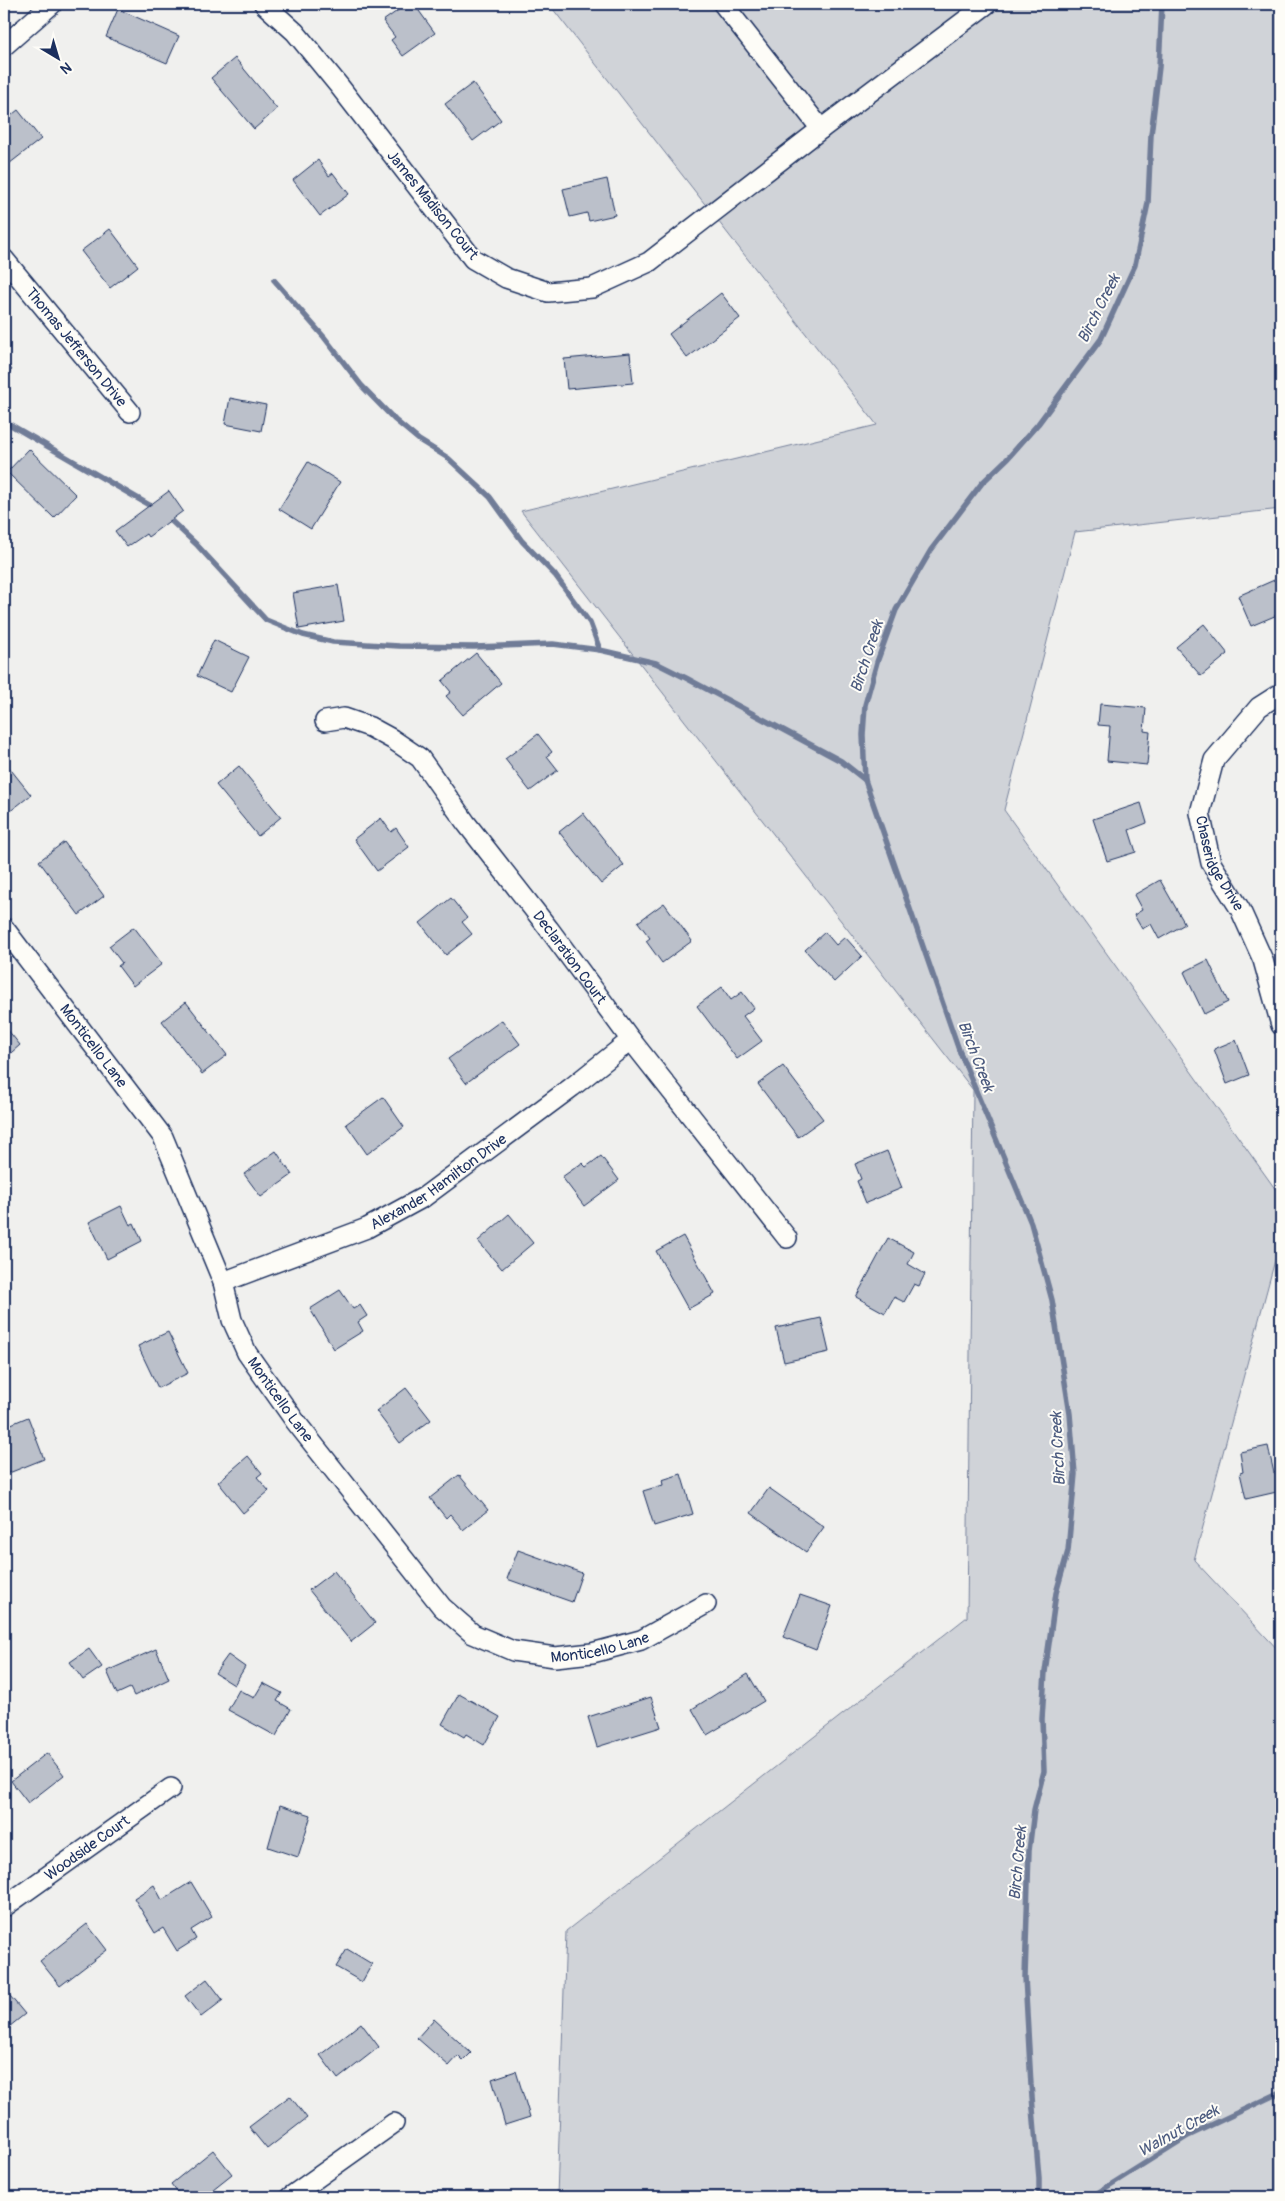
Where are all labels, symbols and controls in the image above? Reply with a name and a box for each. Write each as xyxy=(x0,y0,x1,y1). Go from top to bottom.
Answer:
north arrow xyxy=(32,32,82,82)
text: N xyxy=(57,58,75,77)
street label: James Madison Court xyxy=(383,147,483,265)
water label: Birch Creek xyxy=(1073,270,1125,346)
street label: Thomas Jefferson Drive xyxy=(21,284,131,411)
water label: Birch Creek xyxy=(846,617,888,695)
street label: Chaseridge Drive xyxy=(1191,814,1248,915)
street label: Declaration Court xyxy=(528,907,611,1009)
street label: Monticello Lane xyxy=(55,1000,131,1092)
water label: Birch Creek xyxy=(953,1018,999,1096)
street label: Alexander Hamilton Drive xyxy=(367,1129,511,1234)
street label: Monticello Lane xyxy=(243,1354,317,1447)
water label: Birch Creek xyxy=(1046,1410,1070,1487)
street label: Monticello Lane xyxy=(550,1628,653,1667)
street label: Woodside Court xyxy=(41,1811,134,1885)
water label: Birch Creek xyxy=(1005,1824,1031,1901)
water label: Walnut Creek xyxy=(1134,2100,1224,2161)

